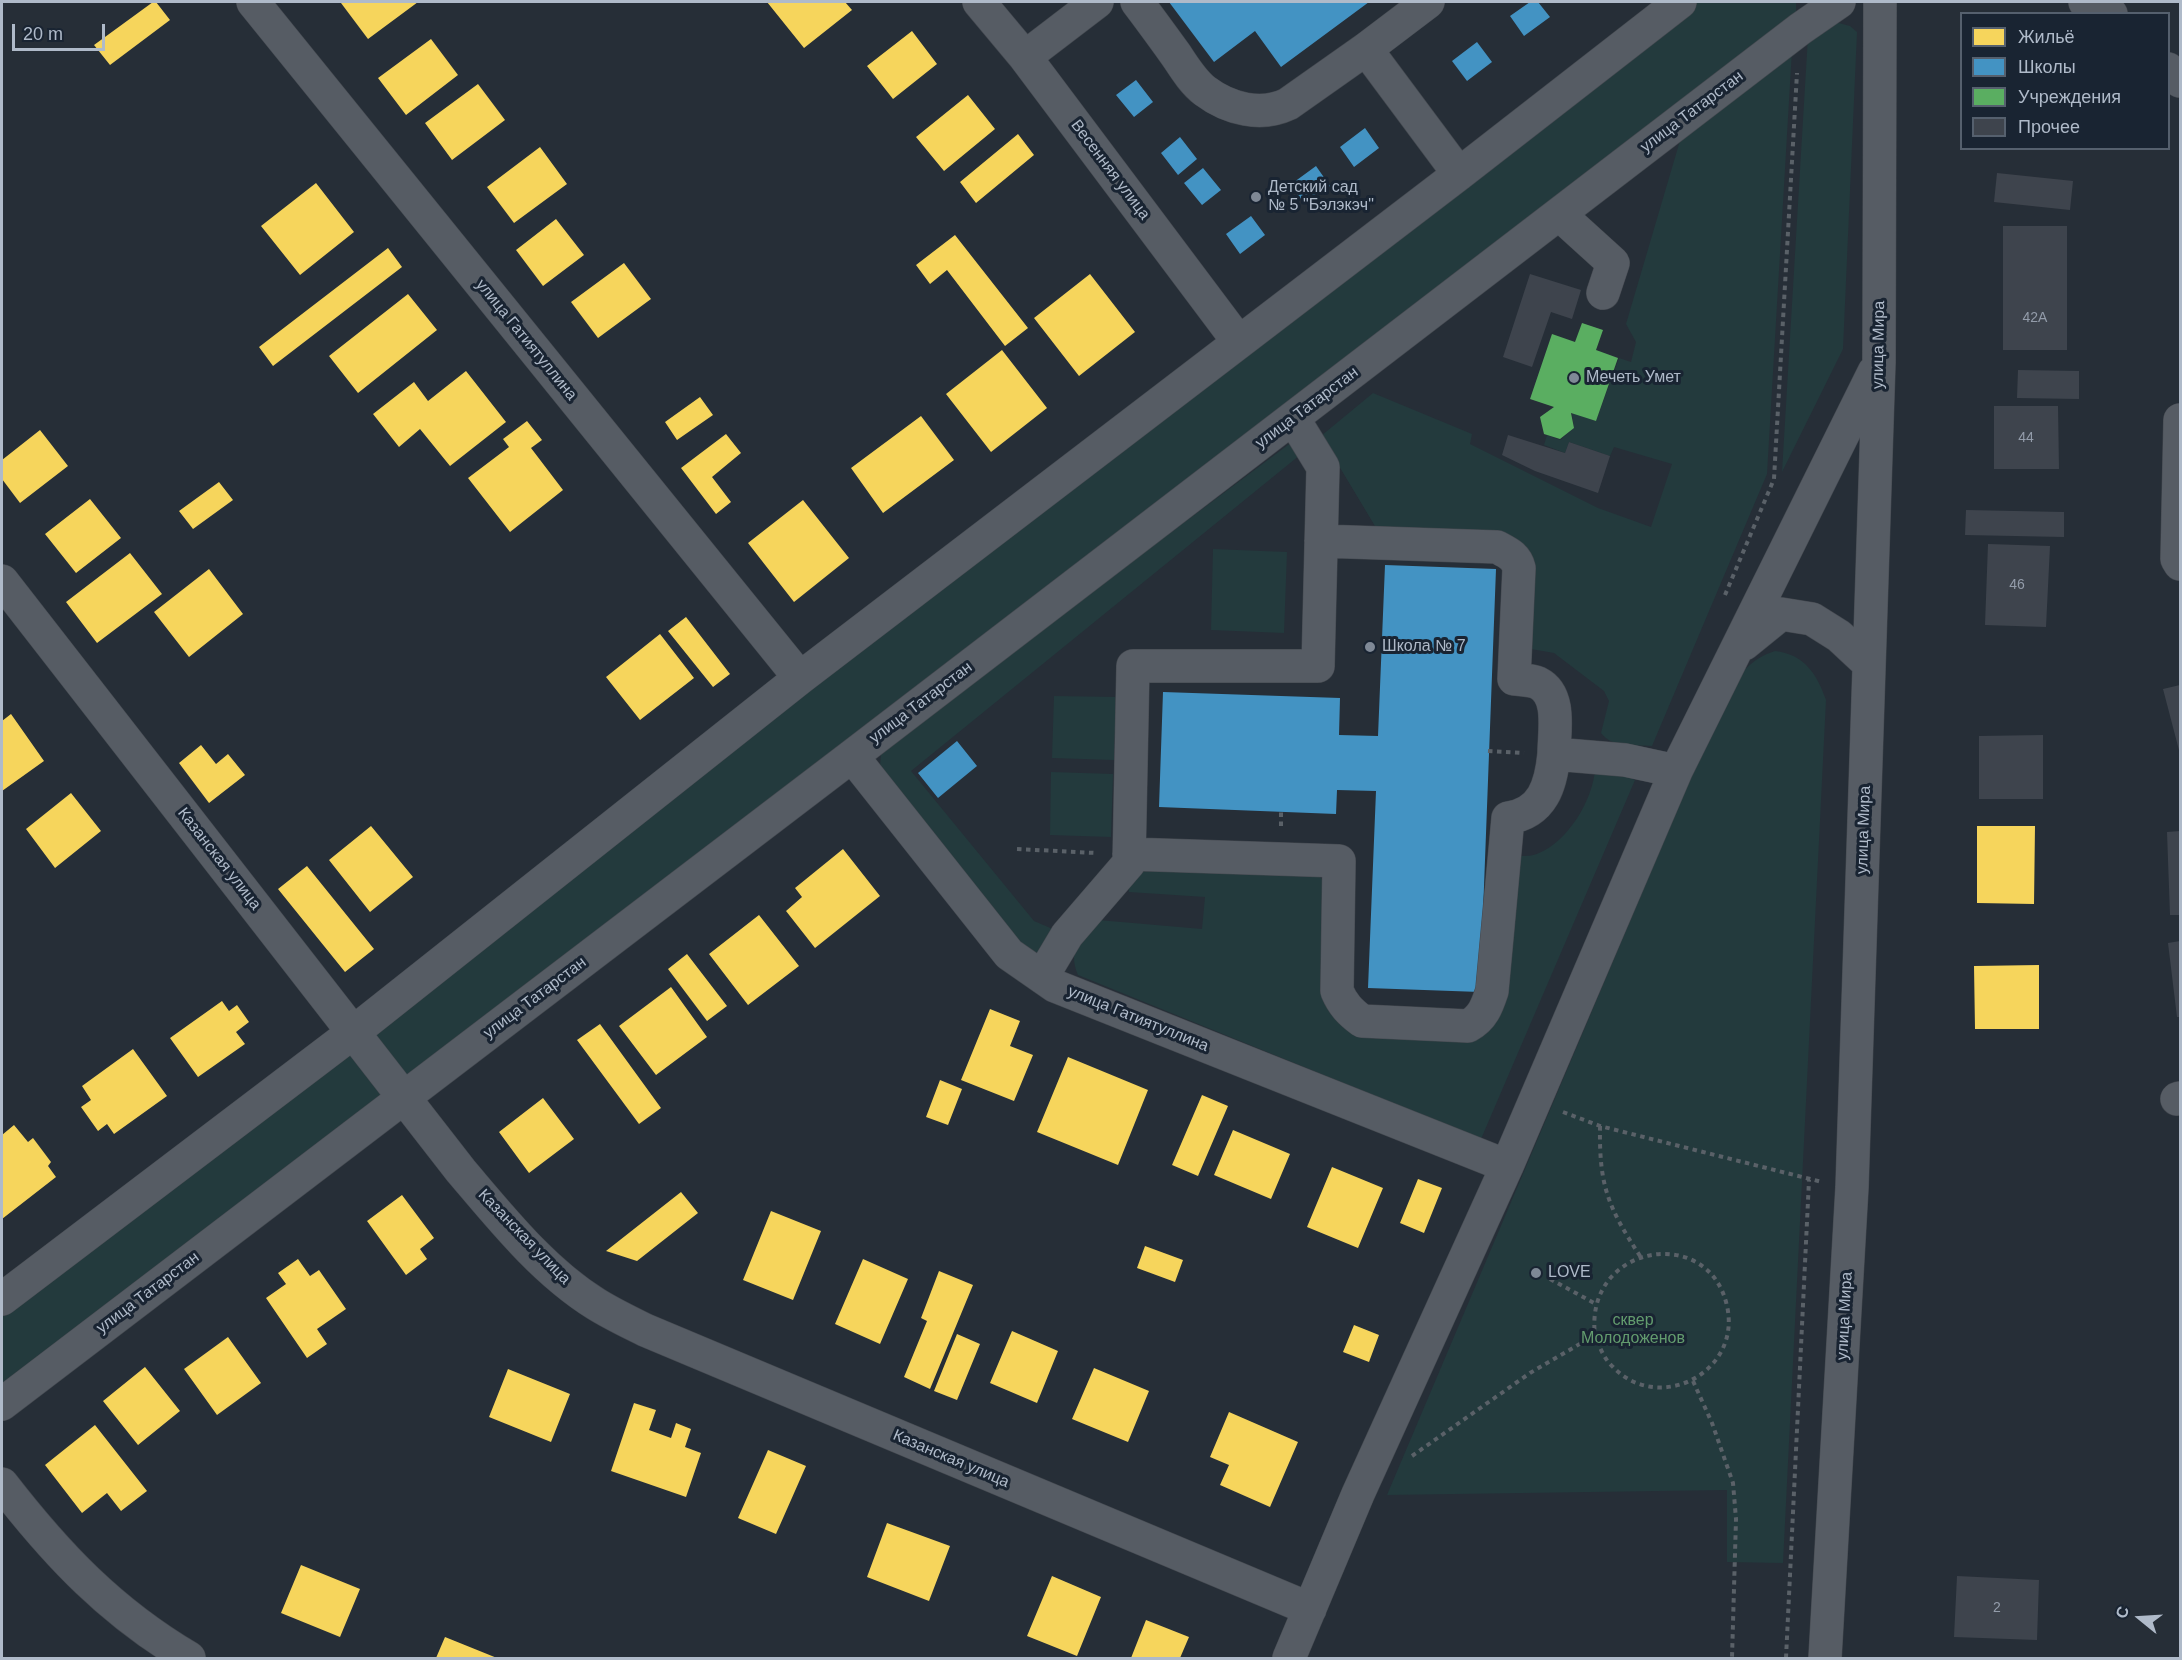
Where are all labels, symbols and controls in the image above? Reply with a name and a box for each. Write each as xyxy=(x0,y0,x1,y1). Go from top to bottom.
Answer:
scale bar xyxy=(15,12,108,50)
legend xyxy=(1960,12,2170,150)
text: 20 m xyxy=(23,24,63,44)
text: Жильё xyxy=(2018,27,2075,47)
text: Школы xyxy=(2018,57,2076,77)
street label: улица Татарстан xyxy=(1637,67,1747,157)
text: Учреждения xyxy=(2018,87,2121,107)
street label: Весенняя улица xyxy=(1066,116,1154,224)
text: Прочее xyxy=(2018,117,2080,137)
place label: Детский сад № 5 "Бэлэкэч" xyxy=(1268,178,1374,216)
marker: Детский сад № 5 "Бэлэкэч" xyxy=(1249,190,1263,204)
street label: улица Гатиятуллина xyxy=(471,276,581,404)
street label: улица Мира xyxy=(1869,301,1889,389)
house number: 42А xyxy=(2023,310,2047,326)
street label: улица Татарстан xyxy=(1252,363,1362,453)
place label: Мечеть Умет xyxy=(1586,368,1681,388)
marker: Мечеть Умет xyxy=(1567,371,1581,385)
house number: 44 xyxy=(2018,430,2034,446)
house number: 46 xyxy=(2009,577,2025,593)
place label: Школа № 7 xyxy=(1382,637,1466,657)
marker: Школа № 7 xyxy=(1363,640,1377,654)
street label: улица Татарстан xyxy=(866,658,976,748)
street label: улица Мира xyxy=(1853,785,1875,875)
street label: Казанская улица xyxy=(173,804,265,914)
street label: улица Татарстан xyxy=(480,953,590,1043)
street label: улица Гатиятуллина xyxy=(1065,982,1211,1056)
street label: Казанская улица xyxy=(474,1186,574,1288)
street label: улица Татарстан xyxy=(93,1248,203,1338)
place label: LOVE xyxy=(1548,1263,1591,1283)
marker: LOVE xyxy=(1529,1266,1543,1280)
street label: улица Мира xyxy=(1833,1271,1857,1361)
park label: сквер Молодоженов xyxy=(1581,1311,1685,1349)
street label: Казанская улица xyxy=(890,1426,1012,1492)
north arrow xyxy=(2110,1588,2170,1648)
house number: 2 xyxy=(1993,1600,2001,1616)
text: С xyxy=(2113,1604,2132,1620)

